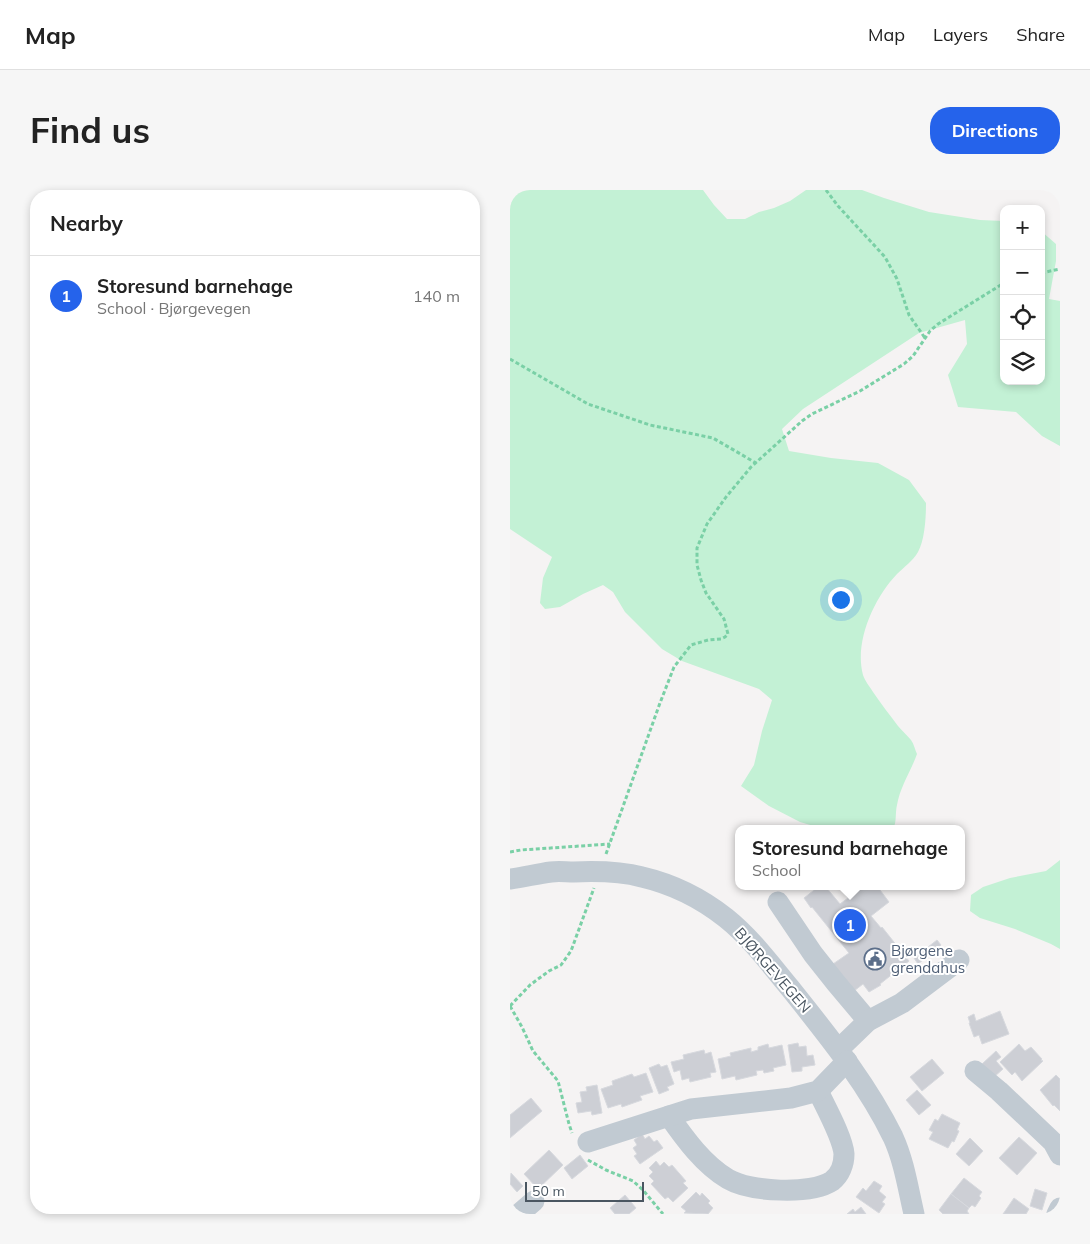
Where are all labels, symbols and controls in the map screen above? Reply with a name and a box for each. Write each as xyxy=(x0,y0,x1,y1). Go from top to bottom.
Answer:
text: Map xyxy=(25,20,76,50)
text: Map xyxy=(868,23,905,46)
text: Layers xyxy=(933,23,988,46)
text: Share xyxy=(1016,23,1065,46)
button: Directions xyxy=(930,107,1060,154)
text: Find us xyxy=(30,108,150,152)
map controls xyxy=(1000,205,1045,385)
button: + xyxy=(1000,205,1045,250)
text: Nearby xyxy=(50,210,123,236)
button: − xyxy=(1000,250,1045,295)
text: Storesund barnehage xyxy=(97,274,293,298)
text: 1 xyxy=(61,286,71,306)
text: 140 m xyxy=(413,286,460,306)
button: locate xyxy=(1000,295,1045,340)
text: School · Bjørgevegen xyxy=(97,298,251,318)
button: layers xyxy=(1000,340,1045,385)
your location xyxy=(828,587,854,613)
popup xyxy=(735,825,965,890)
text: Storesund barnehage xyxy=(752,836,948,860)
text: School xyxy=(752,860,801,880)
pin: 1 xyxy=(834,906,866,944)
street label: BJØRGEVEGEN xyxy=(731,923,815,1017)
place label: Bjørgene grendahus xyxy=(891,941,965,977)
public building icon: Bjørgene grendahus xyxy=(863,947,887,971)
scale bar xyxy=(525,1179,644,1202)
text: 50 m xyxy=(532,1182,565,1200)

